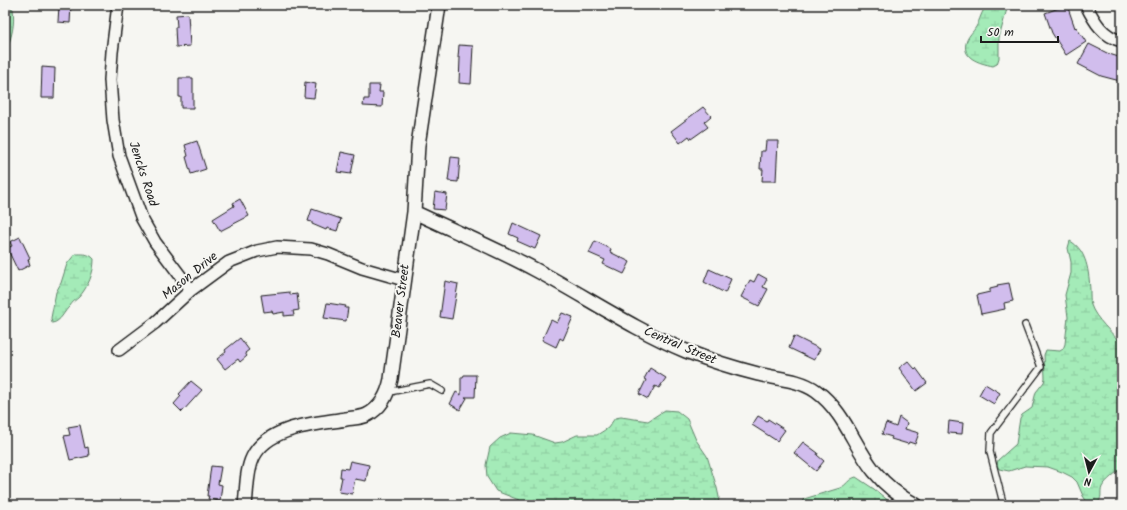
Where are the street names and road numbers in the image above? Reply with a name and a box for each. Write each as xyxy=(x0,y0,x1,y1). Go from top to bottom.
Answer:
street label: Jencks Road xyxy=(123,139,164,210)
street label: Mason Drive xyxy=(157,247,223,305)
street label: Beaver Street xyxy=(386,262,416,339)
street label: Central Street xyxy=(640,321,721,371)

